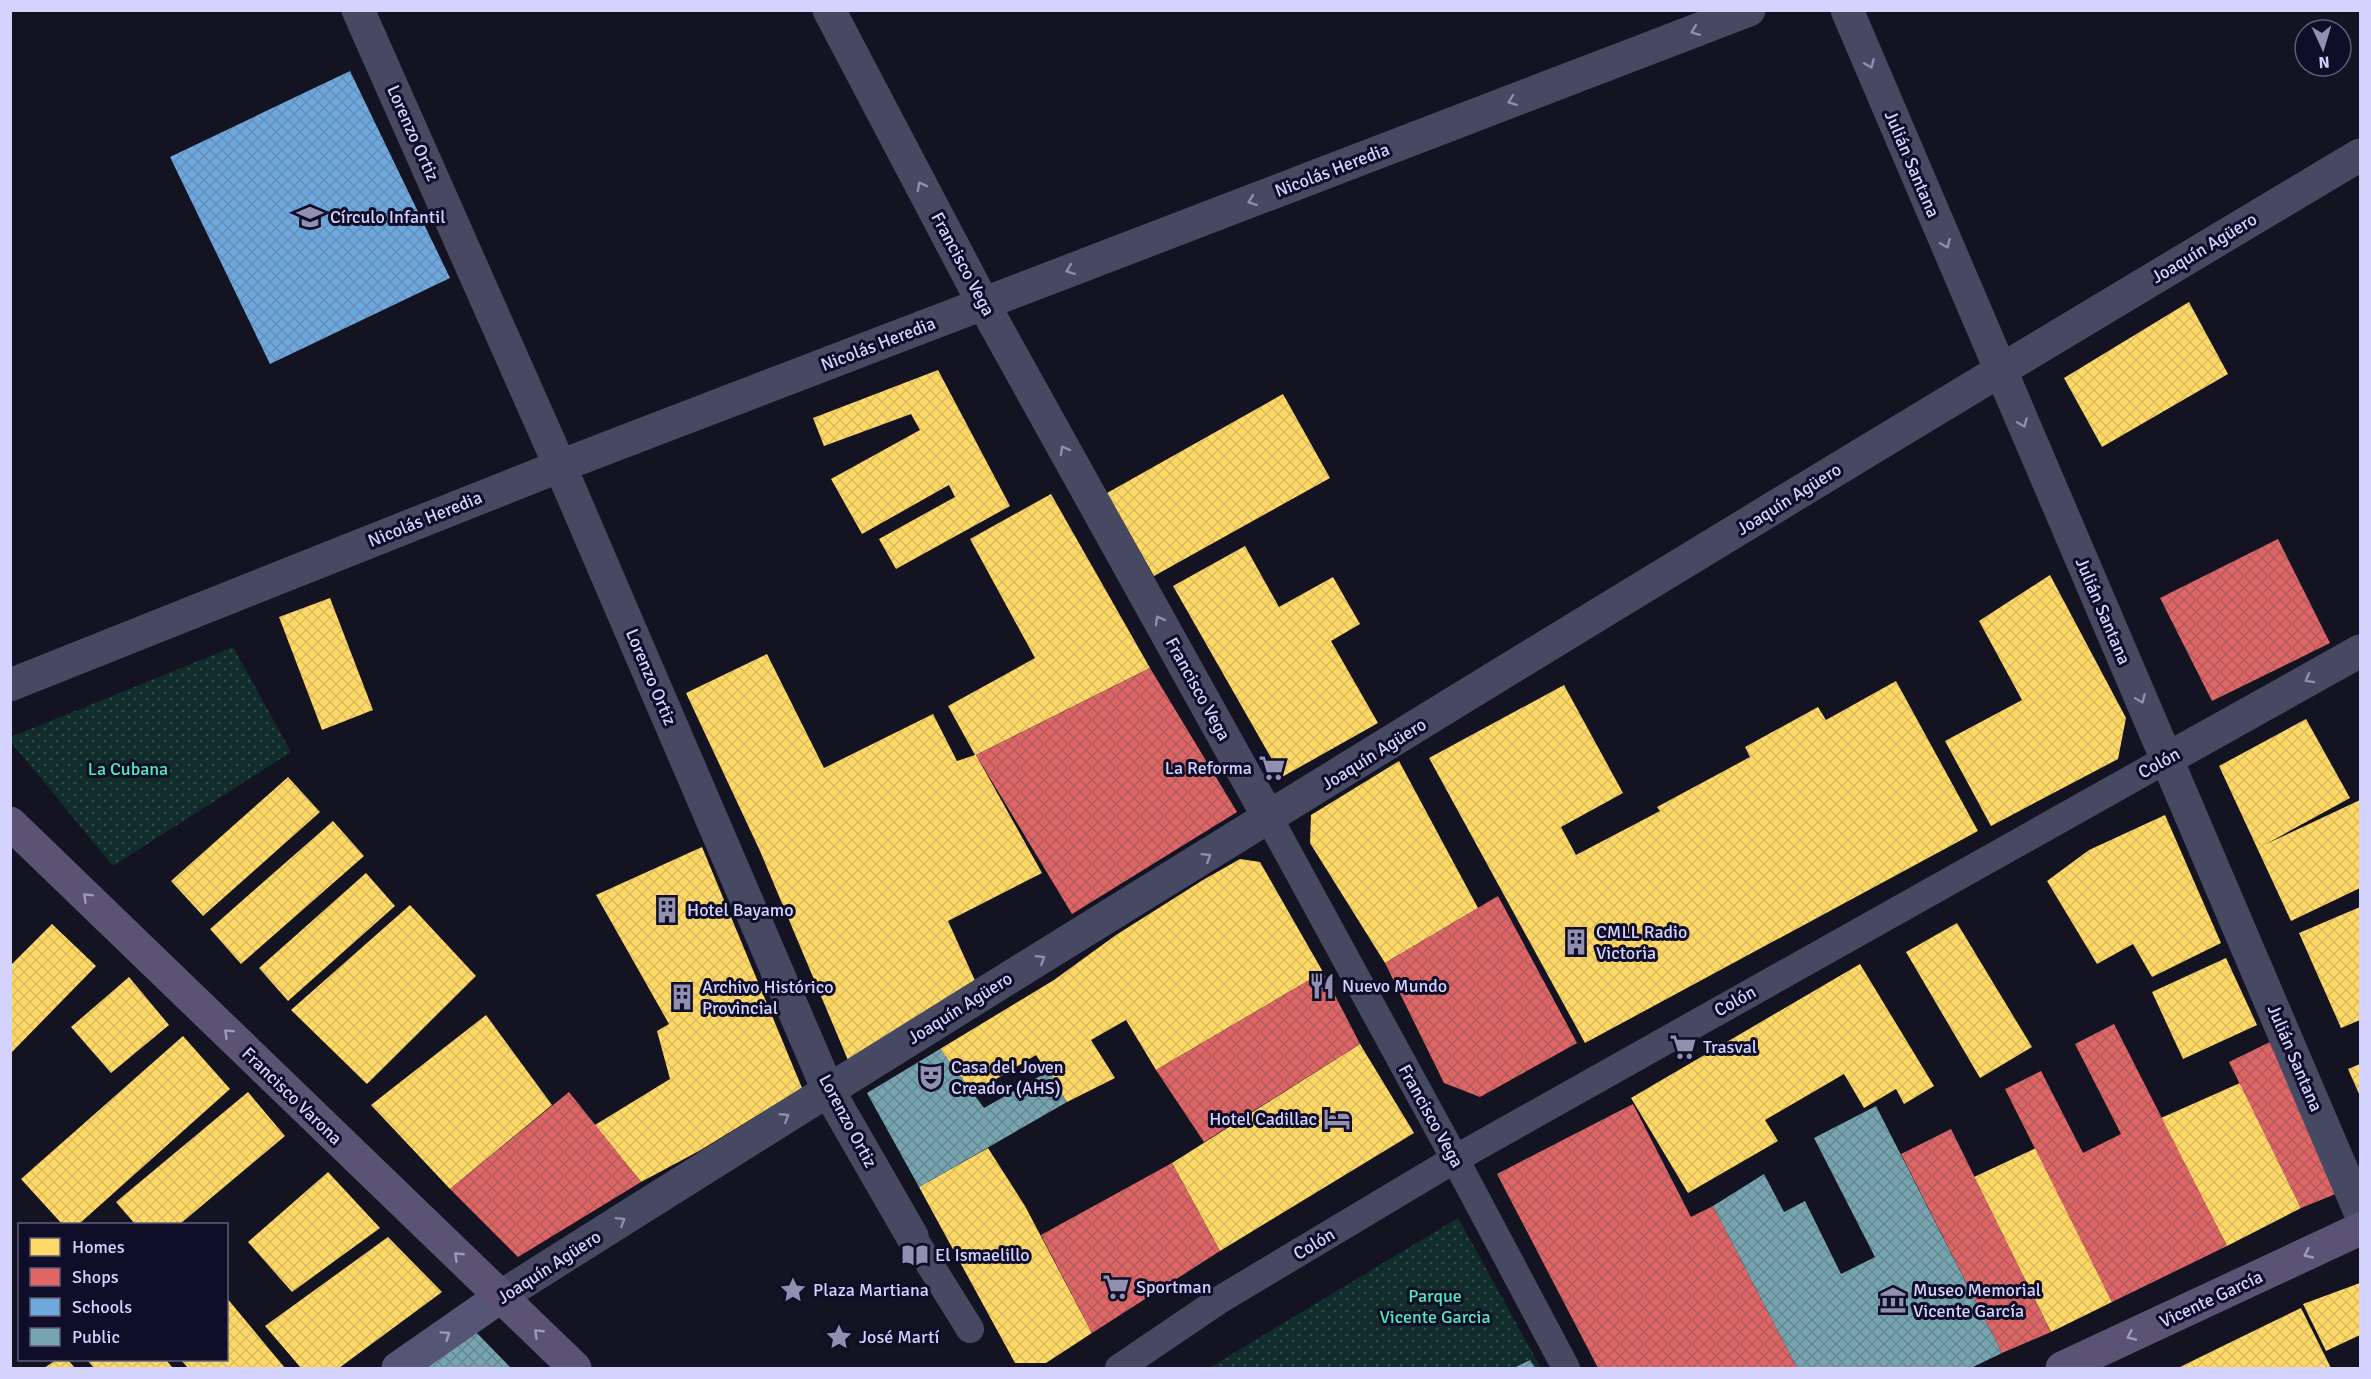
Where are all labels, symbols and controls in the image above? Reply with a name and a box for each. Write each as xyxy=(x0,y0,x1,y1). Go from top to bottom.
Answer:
north arrow xyxy=(2293,18,2353,78)
one-way arrow xyxy=(1690,24,1700,37)
text: N xyxy=(2318,52,2330,72)
one-way arrow xyxy=(1862,58,1874,69)
street label: Lorenzo Ortiz xyxy=(382,82,444,184)
one-way arrow xyxy=(1508,94,1519,106)
street label: Julián Santana xyxy=(1880,107,1944,221)
street label: Nicolás Heredia xyxy=(1272,138,1392,202)
one-way arrow xyxy=(917,181,929,192)
one-way arrow xyxy=(1247,193,1258,206)
school or university icon: Círculo Infantil xyxy=(295,202,325,232)
place label: Círculo Infantil xyxy=(330,206,445,228)
street label: Francisco Vega xyxy=(926,208,1000,320)
street label: Joaquín Agüero xyxy=(2147,208,2261,288)
one-way arrow xyxy=(1939,237,1951,248)
one-way arrow xyxy=(1065,263,1076,275)
street label: Nicolás Heredia xyxy=(818,312,938,376)
one-way arrow xyxy=(2016,417,2028,428)
one-way arrow xyxy=(1060,446,1071,456)
street label: Joaquín Agüero xyxy=(1733,458,1845,540)
street label: Nicolás Heredia xyxy=(365,486,485,552)
street label: Julián Santana xyxy=(2071,554,2135,668)
one-way arrow xyxy=(1155,616,1166,626)
street label: Lorenzo Ortiz xyxy=(621,625,681,729)
street label: Francisco Vega xyxy=(1161,634,1235,744)
one-way arrow xyxy=(2305,672,2316,683)
one-way arrow xyxy=(2134,692,2146,703)
street label: Joaquín Agüero xyxy=(1318,713,1430,795)
street label: Colón xyxy=(2134,743,2184,783)
supermarket icon: La Reforma xyxy=(1257,753,1287,783)
place label: La Reforma xyxy=(1165,757,1252,779)
park label: La Cubana xyxy=(88,758,168,780)
one-way arrow xyxy=(1201,852,1211,864)
one-way arrow xyxy=(84,894,95,905)
building icon: Hotel Bayamo xyxy=(652,895,682,925)
place label: Hotel Bayamo xyxy=(687,899,794,921)
place label: CMLL Radio Victoria xyxy=(1596,921,1687,964)
building icon: CMLL Radio Victoria xyxy=(1561,927,1591,957)
one-way arrow xyxy=(1035,954,1045,966)
street label: Joaquín Agüero xyxy=(904,967,1016,1049)
restaurant icon: Nuevo Mundo xyxy=(1307,971,1337,1001)
place label: Nuevo Mundo xyxy=(1342,975,1447,997)
place label: Archivo Histórico Provincial xyxy=(702,976,834,1019)
street label: Colón xyxy=(1710,981,1760,1021)
building icon: Archivo Histórico Provincial xyxy=(667,982,697,1012)
street label: Julián Santana xyxy=(2263,1001,2327,1115)
one-way arrow xyxy=(224,1029,234,1040)
supermarket icon: Trasval xyxy=(1668,1032,1698,1062)
place label: Trasval xyxy=(1703,1036,1757,1058)
street label: Francisco Varona xyxy=(237,1043,347,1149)
place label: Casa del Joven Creador (AHS) xyxy=(951,1056,1064,1099)
street label: Francisco Vega xyxy=(1394,1061,1468,1171)
theatre icon: Casa del Joven Creador (AHS) xyxy=(916,1062,946,1092)
street label: Lorenzo Ortiz xyxy=(814,1070,882,1172)
hotel icon: Hotel Cadillac xyxy=(1322,1104,1352,1134)
place label: Hotel Cadillac xyxy=(1209,1108,1317,1130)
one-way arrow xyxy=(779,1113,790,1124)
one-way arrow xyxy=(614,1217,625,1228)
legend xyxy=(18,1223,228,1361)
street label: Colón xyxy=(1289,1223,1339,1265)
street label: Joaquín Agüero xyxy=(493,1225,605,1309)
text: Homes xyxy=(72,1236,125,1258)
library icon: El Ismaelillo xyxy=(900,1240,930,1270)
place label: El Ismaelillo xyxy=(935,1244,1030,1266)
one-way arrow xyxy=(2303,1246,2314,1258)
one-way arrow xyxy=(455,1253,466,1264)
text: Shops xyxy=(72,1266,119,1288)
street label: Vicente García xyxy=(2156,1266,2266,1332)
supermarket icon: Sportman xyxy=(1101,1272,1131,1302)
place icon: Plaza Martiana xyxy=(778,1275,808,1305)
place label: Sportman xyxy=(1136,1276,1212,1298)
place label: Plaza Martiana xyxy=(813,1279,929,1301)
place label: Museo Memorial Vicente García xyxy=(1913,1279,2041,1322)
park label: Parque Vicente Garcia xyxy=(1379,1285,1491,1328)
museum icon: Museo Memorial Vicente García xyxy=(1878,1285,1908,1315)
text: Schools xyxy=(72,1296,132,1318)
place icon: José Martí xyxy=(824,1322,854,1352)
text: Public xyxy=(72,1326,120,1348)
place label: José Martí xyxy=(859,1326,939,1348)
one-way arrow xyxy=(534,1329,544,1340)
one-way arrow xyxy=(2126,1329,2137,1341)
one-way arrow xyxy=(440,1331,451,1342)

